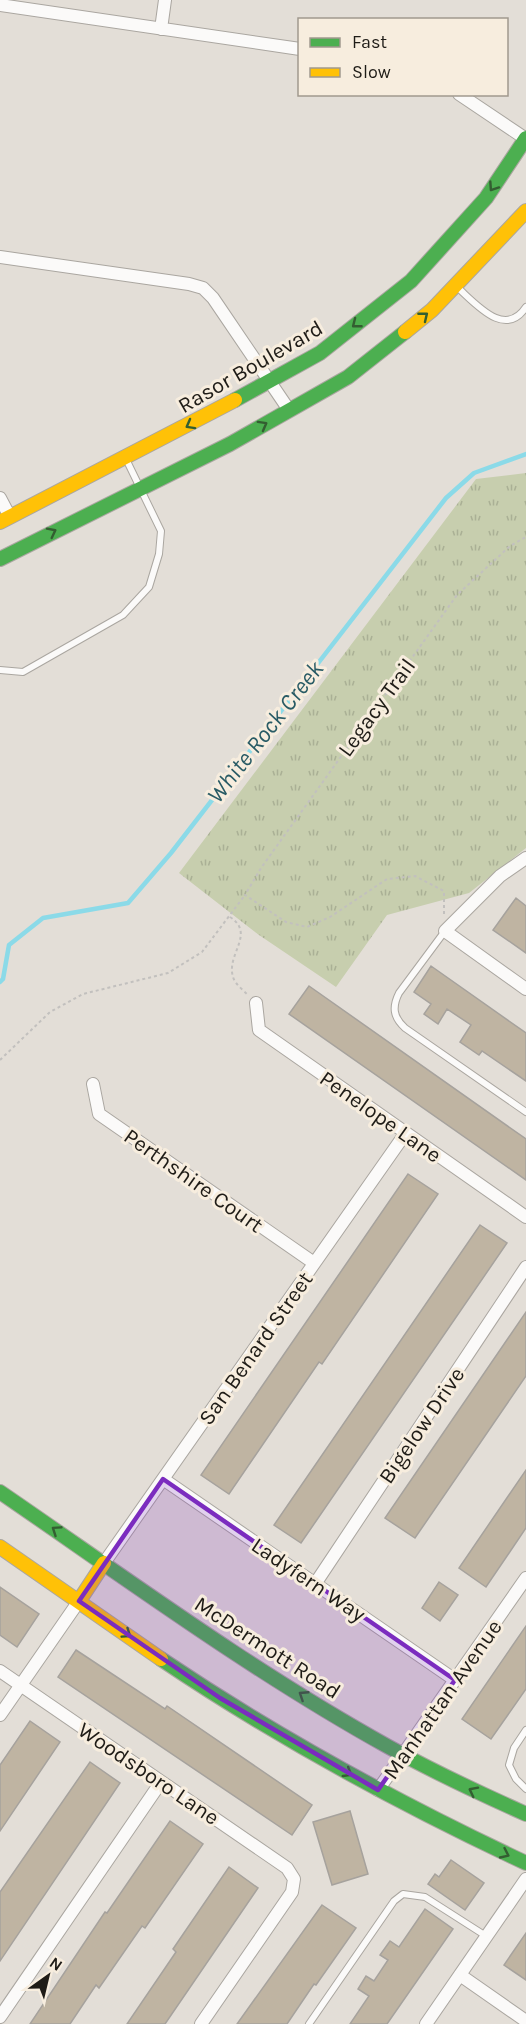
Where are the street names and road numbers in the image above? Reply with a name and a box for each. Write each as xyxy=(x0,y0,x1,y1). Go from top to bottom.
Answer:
street label: Rasor Boulevard xyxy=(173,315,328,419)
street label: Legacy Trail xyxy=(332,653,421,762)
street label: Penelope Lane xyxy=(315,1065,446,1168)
street label: Perthshire Court xyxy=(119,1123,268,1238)
street label: San Benard Street xyxy=(193,1267,318,1430)
street label: Bigelow Drive xyxy=(373,1362,470,1489)
street label: Ladyfern Way xyxy=(246,1532,371,1628)
street label: McDermott Road xyxy=(190,1591,345,1705)
street label: Manhattan Avenue xyxy=(378,1615,508,1784)
street label: Woodsboro Lane xyxy=(73,1717,224,1831)

